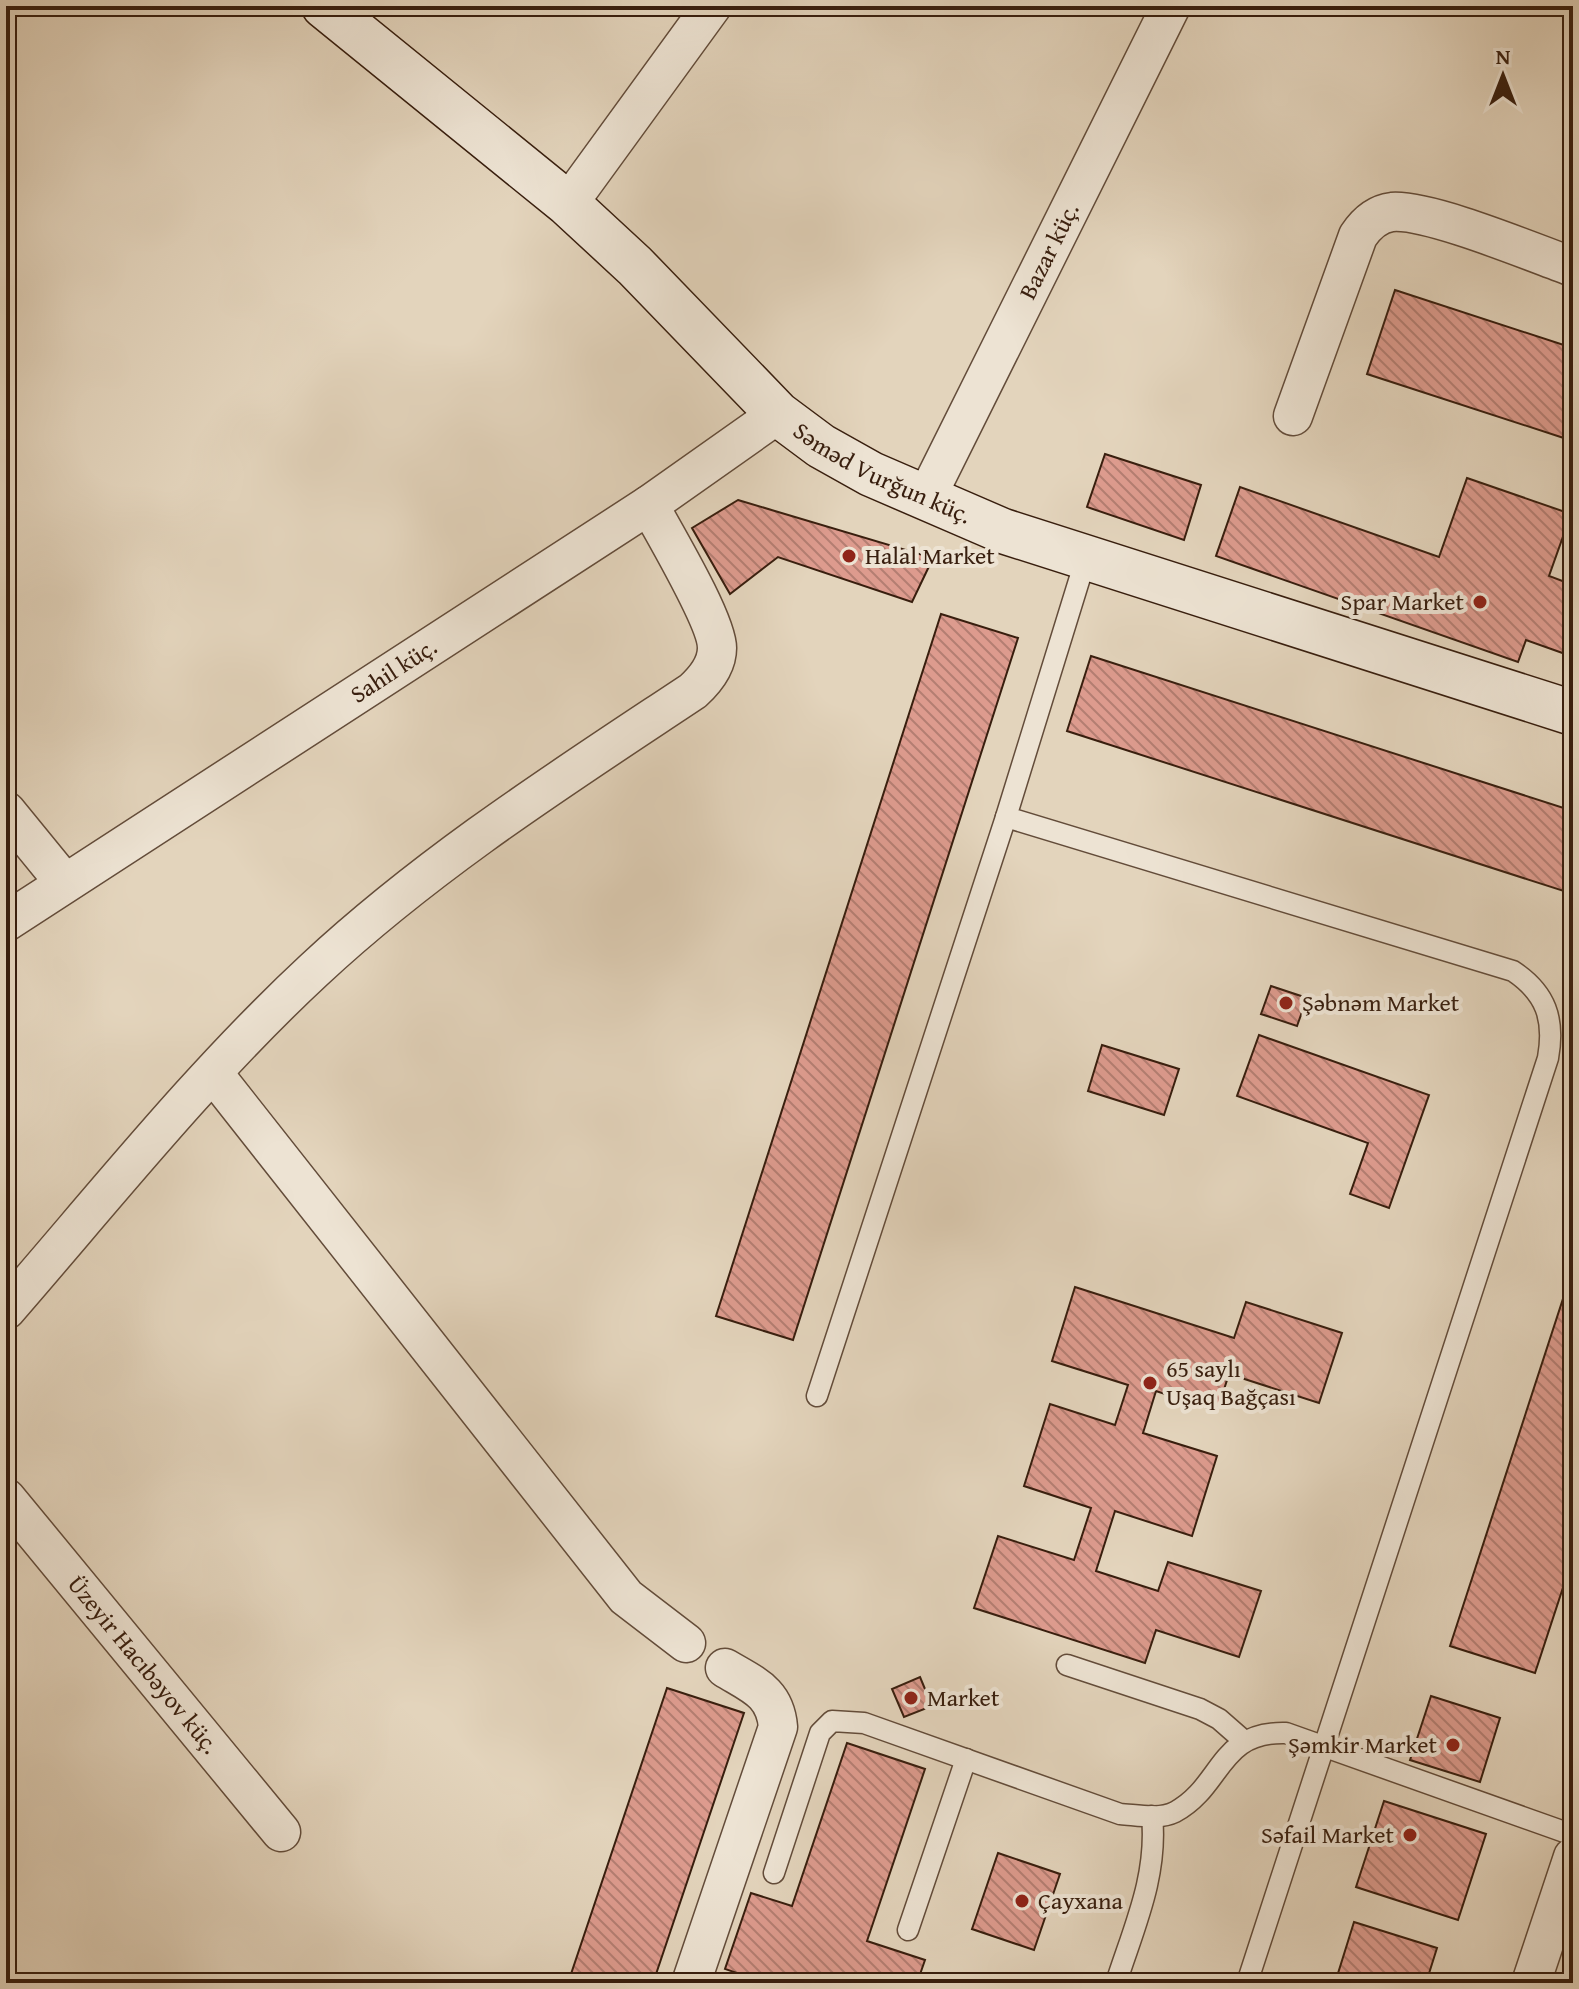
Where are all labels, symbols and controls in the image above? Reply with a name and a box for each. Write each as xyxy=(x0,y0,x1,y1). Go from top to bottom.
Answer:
north arrow xyxy=(1463,36,1543,116)
text: N xyxy=(1496,40,1511,72)
street label: Bazar küç. xyxy=(1010,197,1087,305)
street label: Səməd Vurğun küç. xyxy=(786,413,977,532)
place label: Halal Market xyxy=(865,538,995,573)
marker: Halal Market xyxy=(840,547,858,565)
place label: Spar Market xyxy=(1340,584,1465,619)
marker: Spar Market xyxy=(1471,593,1489,611)
street label: Sahil küç. xyxy=(343,629,444,711)
place label: Şəbnəm Market xyxy=(1302,985,1460,1020)
marker: Şəbnəm Market xyxy=(1277,994,1295,1012)
place label: 65 saylı Uşaq Bağçası xyxy=(1166,1351,1296,1414)
marker: 65 saylı Uşaq Bağçası xyxy=(1141,1374,1159,1392)
street label: Üzeyir Hacıbəyov küç. xyxy=(60,1568,228,1761)
place label: Market xyxy=(927,1680,1000,1715)
marker: Market xyxy=(902,1689,920,1707)
place label: Şəmkir Market xyxy=(1288,1727,1438,1762)
marker: Şəmkir Market xyxy=(1444,1736,1462,1754)
place label: Səfail Market xyxy=(1261,1817,1395,1852)
marker: Səfail Market xyxy=(1401,1826,1419,1844)
place label: Çayxana xyxy=(1038,1883,1123,1918)
marker: Çayxana xyxy=(1013,1892,1031,1910)

